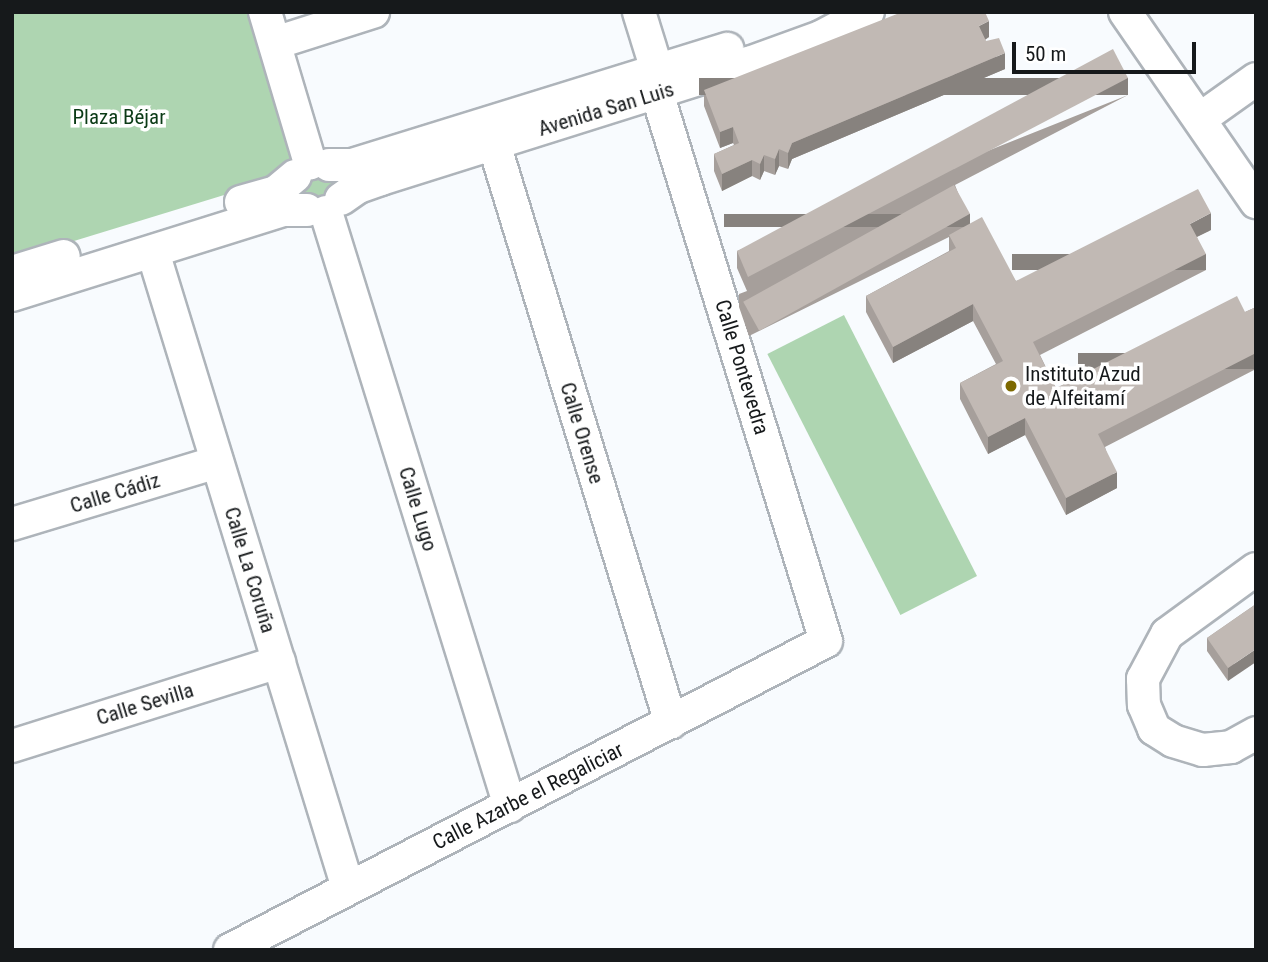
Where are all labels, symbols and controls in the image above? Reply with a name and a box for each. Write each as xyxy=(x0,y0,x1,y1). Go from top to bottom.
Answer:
scale bar xyxy=(1016,28,1200,72)
text: 50 m xyxy=(1025,42,1066,66)
street label: Avenida San Luis xyxy=(535,76,677,142)
park label: Plaza Béjar xyxy=(72,104,166,130)
street label: Calle Pontevedra xyxy=(710,297,774,437)
place label: Instituto Azud de Alfeitamí xyxy=(1025,361,1141,411)
marker: Instituto Azud de Alfeitamí xyxy=(1003,378,1019,394)
street label: Calle Orense xyxy=(555,379,609,487)
street label: Calle Lugo xyxy=(393,464,443,554)
street label: Calle Cádiz xyxy=(67,467,163,519)
street label: Calle La Coruña xyxy=(219,504,281,636)
street label: Calle Sevilla xyxy=(93,677,197,731)
street label: Calle Azarbe el Regaliciar xyxy=(428,737,628,855)

